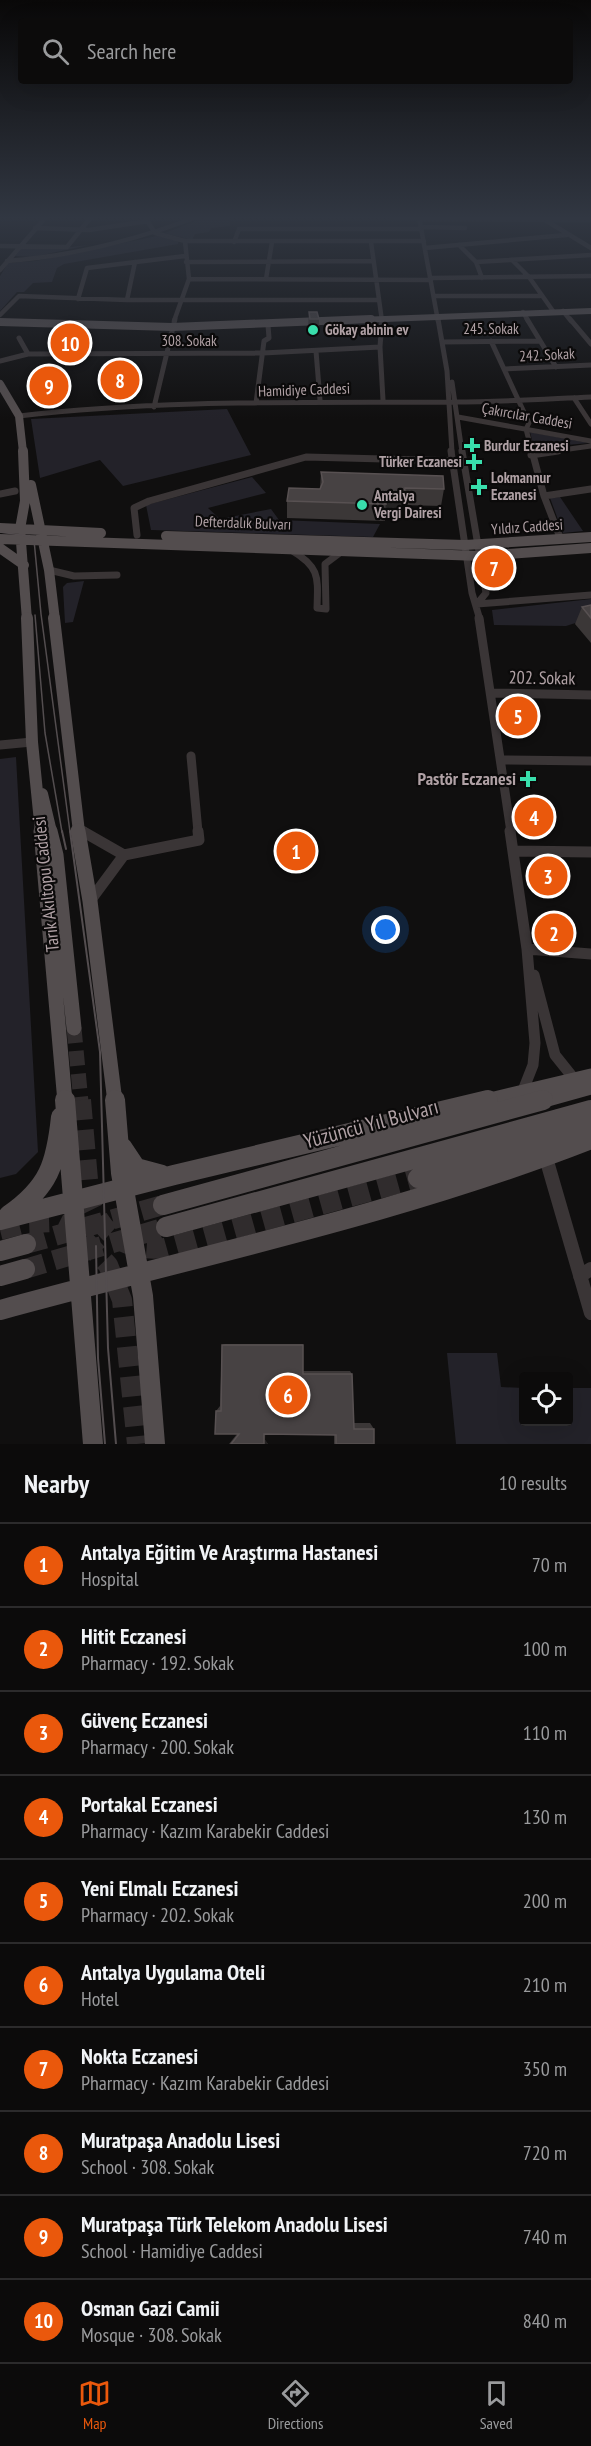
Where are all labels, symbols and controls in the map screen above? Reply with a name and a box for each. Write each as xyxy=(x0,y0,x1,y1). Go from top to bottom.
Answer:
search box xyxy=(18,18,573,84)
icon: search xyxy=(39,35,72,68)
text: Search here xyxy=(87,37,176,65)
street label: 245. Sokak xyxy=(463,319,519,338)
pin: 10 xyxy=(50,320,90,366)
place label: Gökay abinin ev xyxy=(325,320,410,339)
marker: Gökay abinin ev xyxy=(306,323,320,337)
street label: 308. Sokak xyxy=(161,331,217,350)
street label: 242. Sokak xyxy=(519,344,575,365)
pin: 8 xyxy=(100,358,140,403)
pin: 9 xyxy=(29,364,68,408)
street label: Hamidiye Caddesi xyxy=(258,378,350,401)
street label: Çakırcılar Caddesi xyxy=(480,398,574,433)
place label: Burdur Eczanesi xyxy=(484,436,569,455)
marker: Burdur Eczanesi xyxy=(465,439,479,453)
place label: Türker Eczanesi xyxy=(379,452,462,471)
marker: Türker Eczanesi xyxy=(467,455,481,469)
place label: Lokmannur Eczanesi xyxy=(491,468,551,504)
marker: Lokmannur Eczanesi xyxy=(472,480,486,494)
place label: Antalya Vergi Dairesi xyxy=(373,486,442,522)
marker: Antalya Vergi Dairesi xyxy=(355,498,369,512)
street label: Defterdalık Bulvarı xyxy=(195,511,291,534)
street label: Yıldız Caddesi xyxy=(491,515,563,538)
pin: 7 xyxy=(474,546,514,590)
street label: 202. Sokak xyxy=(508,665,576,690)
pin: 5 xyxy=(498,694,538,738)
place label: Pastör Eczanesi xyxy=(418,767,516,790)
marker: Pastör Eczanesi xyxy=(521,772,535,786)
pin: 4 xyxy=(514,794,554,840)
street label: Tarık Akıltopu Caddesi xyxy=(27,815,64,953)
pin: 1 xyxy=(276,828,316,874)
pin: 3 xyxy=(528,854,568,898)
pin: 2 xyxy=(534,910,574,956)
your location xyxy=(371,915,400,944)
street label: Yüzüncü Yıl Bulvarı xyxy=(301,1093,441,1154)
pin: 6 xyxy=(268,1372,308,1418)
map controls xyxy=(519,1372,573,1426)
button: locate xyxy=(519,1372,573,1426)
text: Nearby xyxy=(24,1467,89,1500)
text: 10 results xyxy=(499,1470,567,1496)
text: Antalya Eğitim Ve Araştırma Hastanesi xyxy=(81,1538,378,1566)
text: 1 xyxy=(39,1552,48,1578)
text: 70 m xyxy=(532,1552,567,1578)
text: Hospital xyxy=(81,1566,138,1592)
text: Hitit Eczanesi xyxy=(81,1622,186,1650)
text: 2 xyxy=(39,1636,48,1662)
text: 100 m xyxy=(523,1636,567,1662)
text: Pharmacy · 192. Sokak xyxy=(81,1650,234,1676)
text: Güvenç Eczanesi xyxy=(81,1706,208,1734)
text: 3 xyxy=(39,1720,48,1746)
text: 110 m xyxy=(523,1720,567,1746)
text: Pharmacy · 200. Sokak xyxy=(81,1734,234,1760)
text: Portakal Eczanesi xyxy=(81,1790,218,1818)
text: 4 xyxy=(39,1804,48,1830)
text: 130 m xyxy=(523,1804,567,1830)
text: Pharmacy · Kazım Karabekir Caddesi xyxy=(81,1818,329,1844)
text: Yeni Elmalı Eczanesi xyxy=(81,1874,238,1902)
text: 5 xyxy=(39,1888,48,1914)
text: 200 m xyxy=(523,1888,567,1914)
text: Pharmacy · 202. Sokak xyxy=(81,1902,234,1928)
text: Antalya Uygulama Oteli xyxy=(81,1958,265,1986)
text: 6 xyxy=(39,1972,48,1998)
text: 210 m xyxy=(523,1972,567,1998)
text: Hotel xyxy=(81,1986,119,2012)
text: Nokta Eczanesi xyxy=(81,2042,198,2070)
text: 7 xyxy=(39,2056,48,2082)
text: 350 m xyxy=(523,2056,567,2082)
text: Pharmacy · Kazım Karabekir Caddesi xyxy=(81,2070,329,2096)
text: Muratpaşa Anadolu Lisesi xyxy=(81,2126,280,2154)
text: 8 xyxy=(39,2140,48,2166)
text: 720 m xyxy=(523,2140,567,2166)
text: School · 308. Sokak xyxy=(81,2154,214,2180)
text: Muratpaşa Türk Telekom Anadolu Lisesi xyxy=(81,2210,388,2238)
text: 9 xyxy=(39,2224,48,2250)
text: 740 m xyxy=(523,2224,567,2250)
text: School · Hamidiye Caddesi xyxy=(81,2238,263,2264)
text: Osman Gazi Camii xyxy=(81,2294,220,2322)
text: 10 xyxy=(34,2308,53,2334)
text: 840 m xyxy=(523,2308,567,2334)
text: Mosque · 308. Sokak xyxy=(81,2322,222,2348)
tab: Map xyxy=(78,2377,111,2433)
tab: Directions xyxy=(268,2377,323,2433)
tab: Saved xyxy=(480,2377,513,2433)

